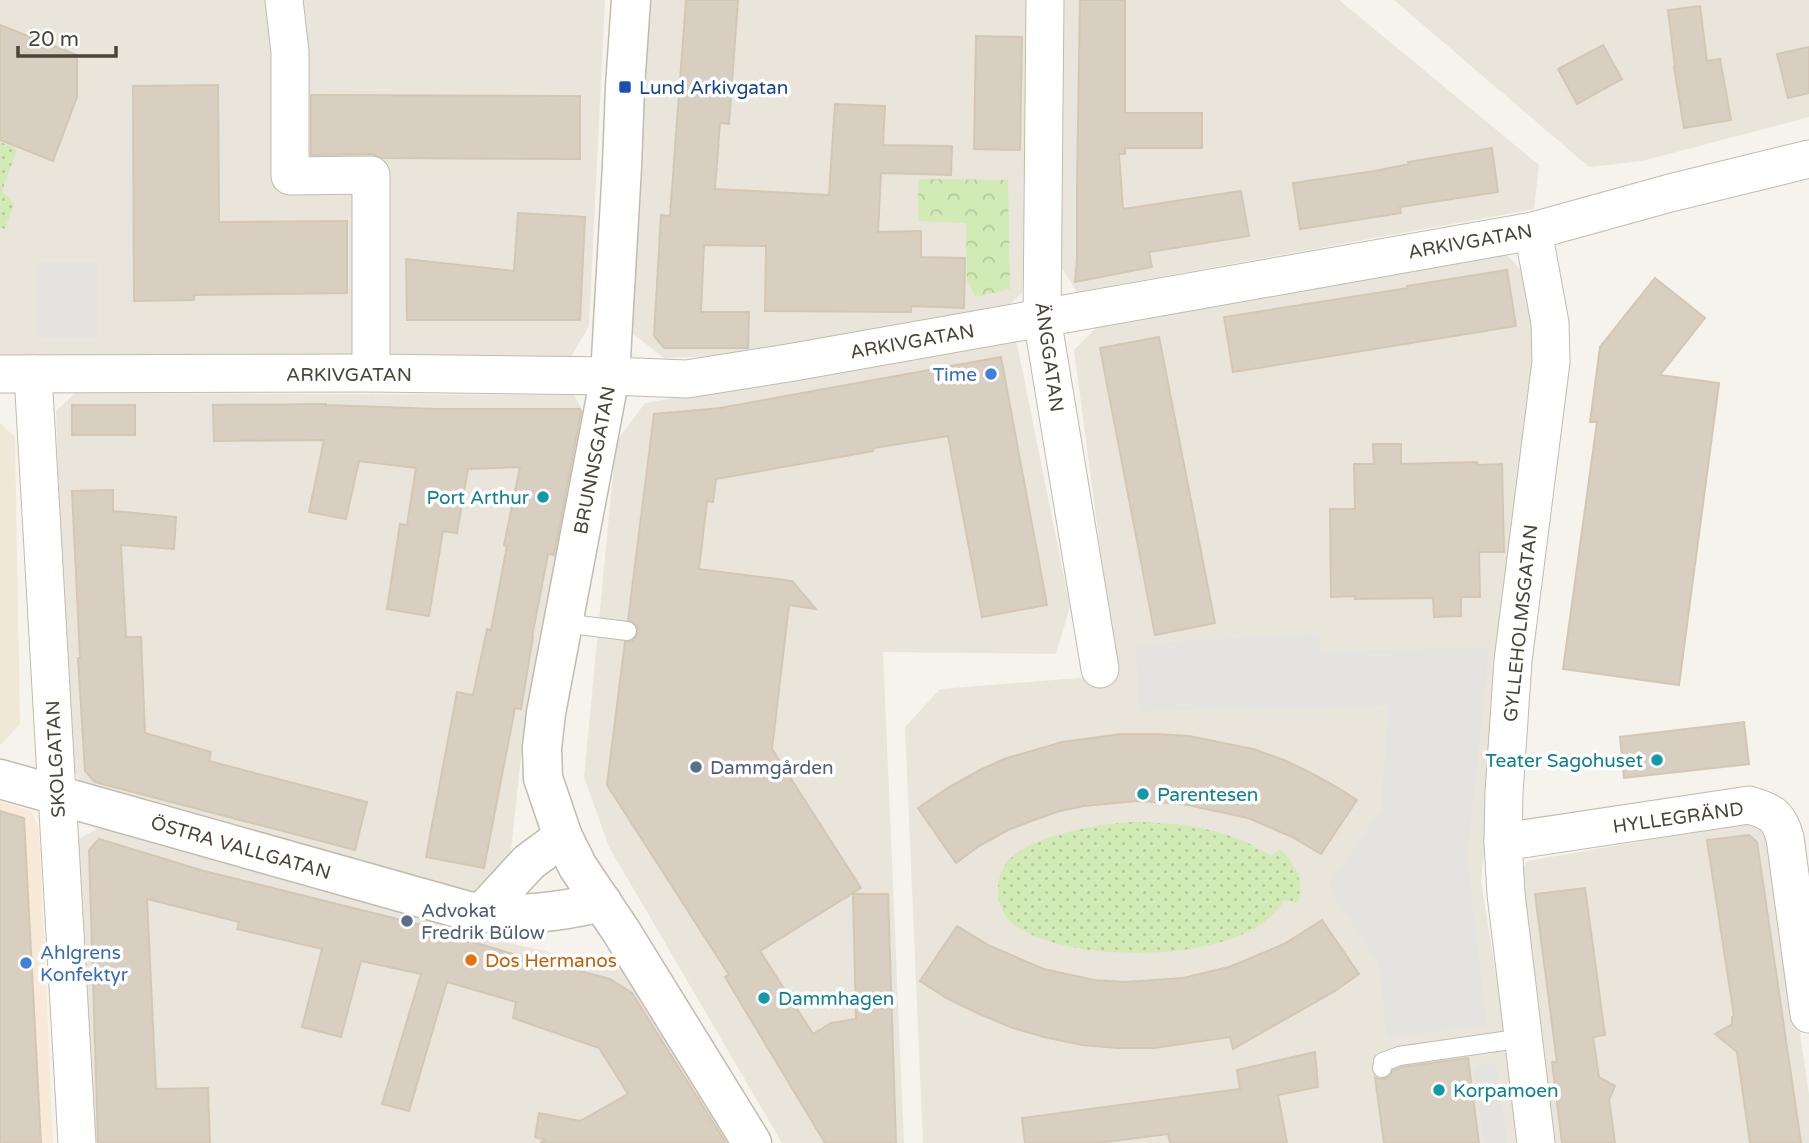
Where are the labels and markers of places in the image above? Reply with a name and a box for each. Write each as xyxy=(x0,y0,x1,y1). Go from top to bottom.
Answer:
place label: Lund Arkivgatan xyxy=(639,77,788,99)
marker: Lund Arkivgatan xyxy=(617,79,633,95)
place label: Time xyxy=(933,364,977,386)
marker: Time xyxy=(983,366,999,382)
place label: Port Arthur xyxy=(427,487,530,509)
marker: Port Arthur xyxy=(535,489,551,505)
place label: Teater Sagohuset xyxy=(1485,750,1643,772)
marker: Teater Sagohuset xyxy=(1649,752,1665,768)
place label: Dammgården xyxy=(710,757,834,779)
marker: Dammgården xyxy=(688,759,704,775)
place label: Parentesen xyxy=(1157,784,1258,806)
marker: Parentesen xyxy=(1135,786,1151,802)
place label: Advokat Fredrik Bülow xyxy=(421,900,545,944)
marker: Advokat Fredrik Bülow xyxy=(399,913,415,929)
place label: Ahlgrens Konfektyr xyxy=(40,942,129,986)
place label: Dos Hermanos xyxy=(485,950,617,972)
marker: Dos Hermanos xyxy=(463,952,479,968)
marker: Ahlgrens Konfektyr xyxy=(18,955,34,971)
place label: Dammhagen xyxy=(778,988,894,1010)
marker: Dammhagen xyxy=(756,990,772,1006)
place label: Korpamoen xyxy=(1453,1080,1559,1102)
marker: Korpamoen xyxy=(1431,1082,1447,1098)

